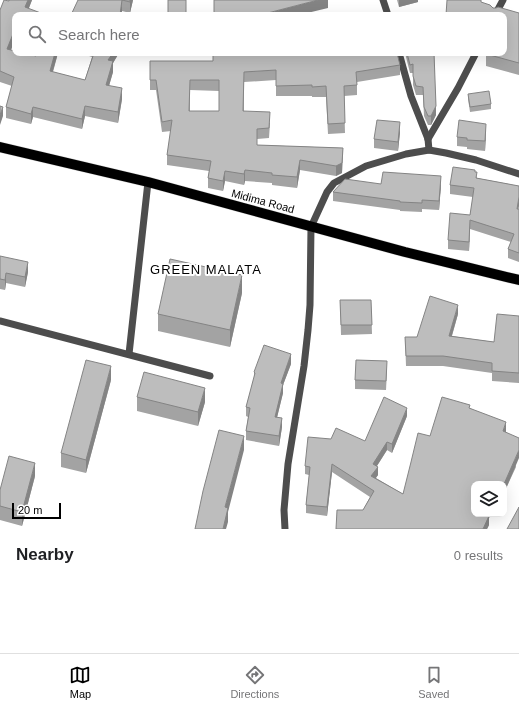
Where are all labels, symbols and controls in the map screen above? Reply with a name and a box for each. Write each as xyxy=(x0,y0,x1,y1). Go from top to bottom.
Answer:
search box xyxy=(12,12,507,56)
icon: search xyxy=(26,23,48,45)
text: Search here xyxy=(58,26,140,43)
street label: Midima Road xyxy=(230,187,296,215)
district label: GREEN MALATA xyxy=(150,262,262,277)
map controls xyxy=(471,481,507,517)
button: layers xyxy=(471,481,507,517)
scale bar xyxy=(12,501,61,520)
text: 20 m xyxy=(18,504,42,516)
text: Nearby xyxy=(16,545,74,564)
text: 0 results xyxy=(454,548,503,563)
tab: Map xyxy=(69,664,91,700)
tab: Directions xyxy=(230,664,279,700)
tab: Saved xyxy=(418,664,449,700)

